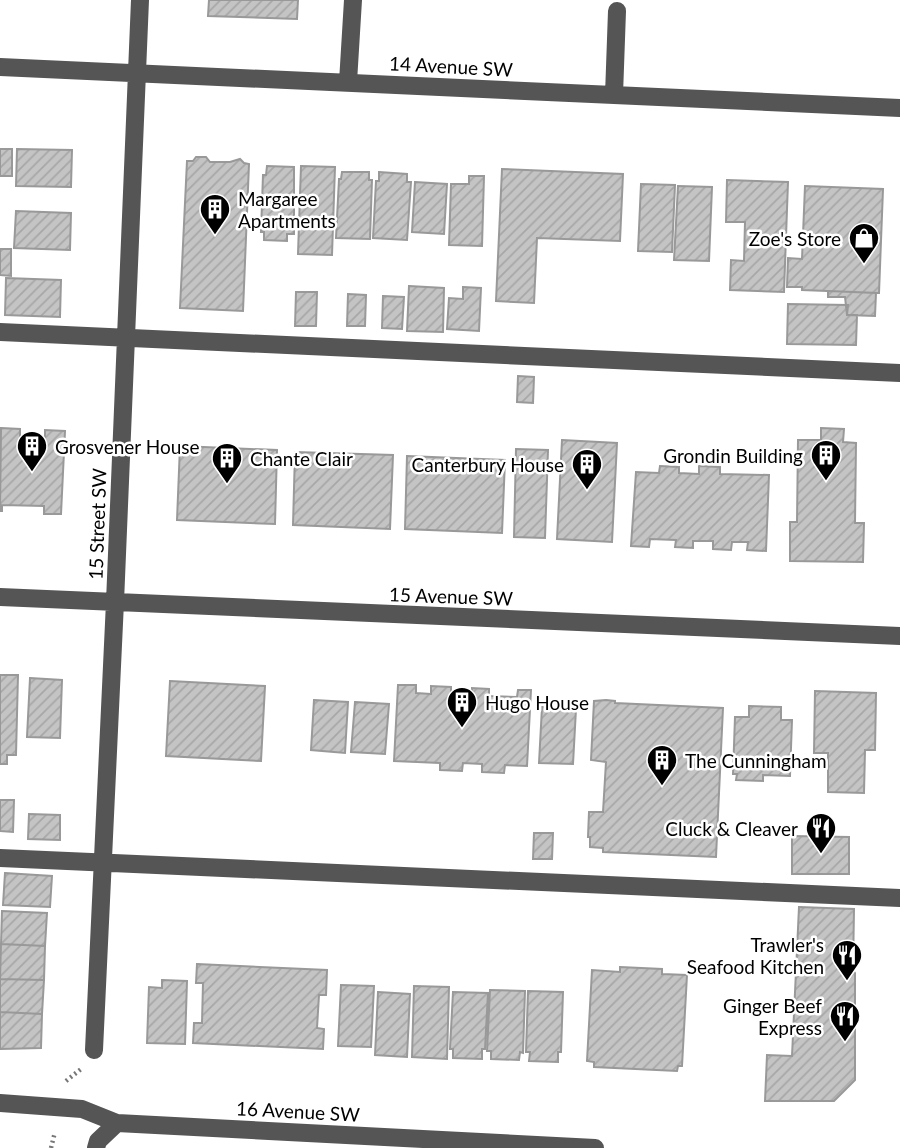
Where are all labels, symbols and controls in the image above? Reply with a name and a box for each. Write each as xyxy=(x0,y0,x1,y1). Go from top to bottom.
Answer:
street label: 14 Avenue SW xyxy=(388,51,514,81)
place label: Margaree Apartments xyxy=(238,187,336,232)
building icon: Margaree Apartments xyxy=(198,192,232,236)
shop icon: Zoe's Store xyxy=(847,221,881,265)
place label: Zoe's Store xyxy=(749,227,841,250)
building icon: Grosvener House xyxy=(15,429,49,473)
place label: Grosvener House xyxy=(55,435,200,458)
building icon: Grondin Building xyxy=(809,438,843,482)
building icon: Chante Clair xyxy=(210,441,244,485)
place label: Grondin Building xyxy=(663,444,803,467)
place label: Chante Clair xyxy=(250,447,353,470)
building icon: Canterbury House xyxy=(570,447,604,491)
place label: Canterbury House xyxy=(412,453,564,476)
street label: 15 Street SW xyxy=(84,467,110,580)
street label: 15 Avenue SW xyxy=(389,582,514,610)
building icon: Hugo House xyxy=(445,685,479,729)
place label: Hugo House xyxy=(485,691,589,714)
building icon: The Cunningham xyxy=(645,743,679,787)
place label: The Cunningham xyxy=(685,749,827,772)
restaurant icon: Cluck & Cleaver xyxy=(804,811,838,855)
place label: Cluck & Cleaver xyxy=(665,817,798,840)
place label: Trawler's Seafood Kitchen xyxy=(687,933,824,978)
restaurant icon: Trawler's Seafood Kitchen xyxy=(830,938,864,982)
place label: Ginger Beef Express xyxy=(723,994,822,1039)
restaurant icon: Ginger Beef Express xyxy=(828,999,862,1043)
street label: 16 Avenue SW xyxy=(235,1096,361,1126)

